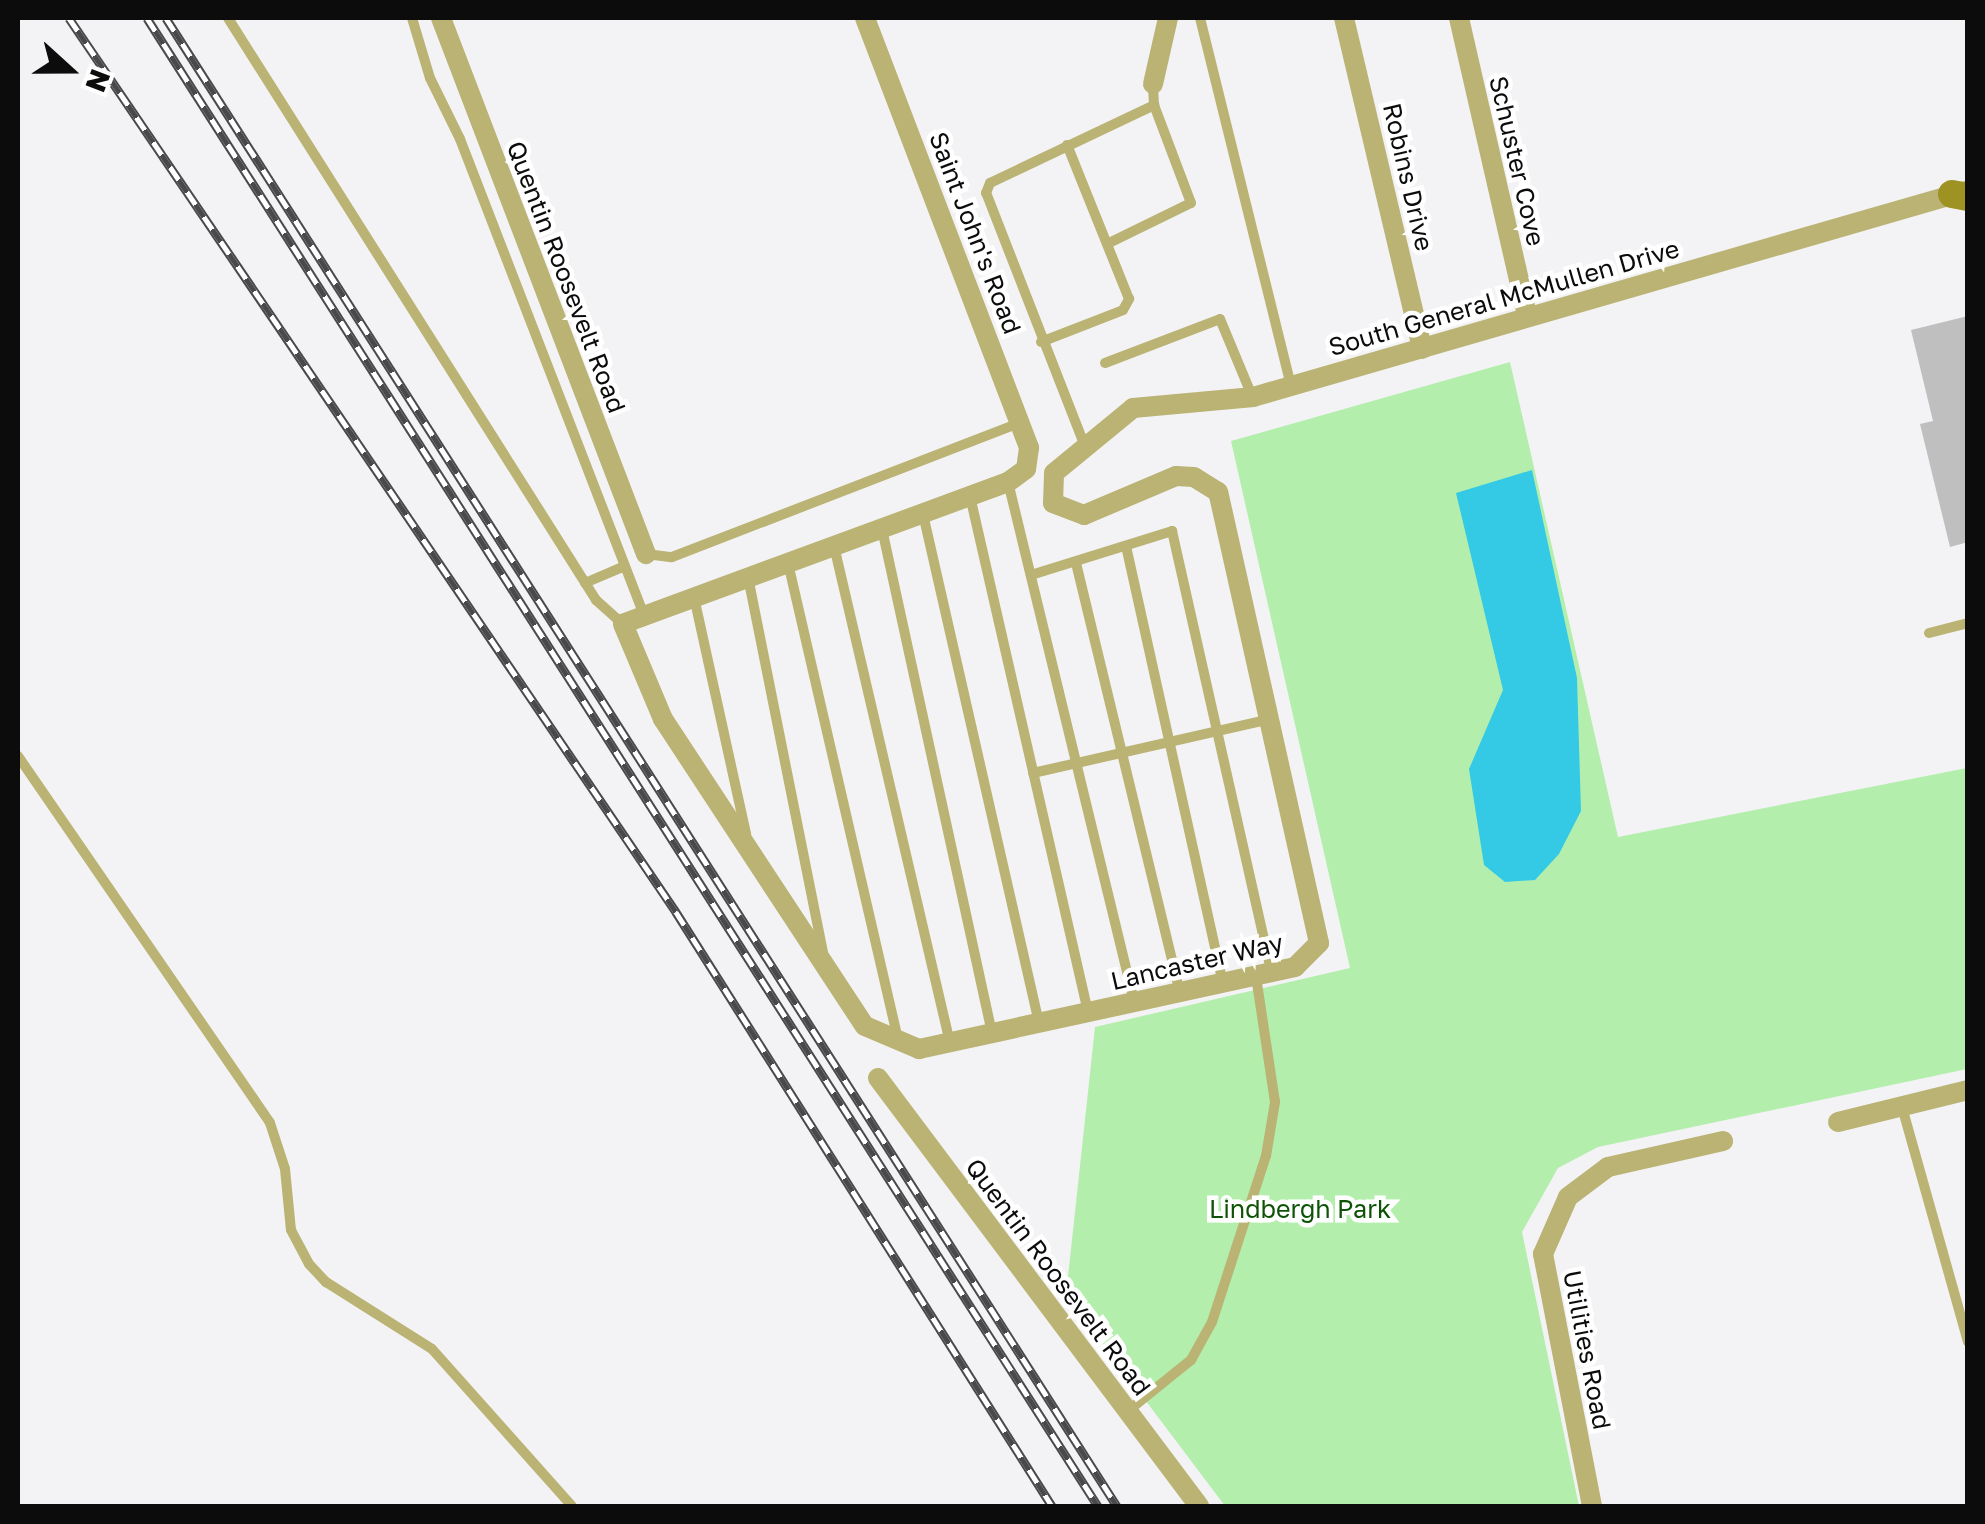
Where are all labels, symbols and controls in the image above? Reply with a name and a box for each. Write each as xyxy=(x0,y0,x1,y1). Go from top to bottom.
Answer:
north arrow xyxy=(20,20,120,120)
text: N xyxy=(79,65,118,97)
street label: Schuster Cove xyxy=(1483,73,1551,249)
street label: Robins Drive xyxy=(1376,100,1440,254)
street label: Saint John's Road xyxy=(923,128,1027,338)
street label: Quentin Roosevelt Road xyxy=(500,137,632,417)
street label: South General McMullen Drive xyxy=(1325,234,1683,362)
street label: Lancaster Way xyxy=(1108,928,1286,996)
street label: Quentin Roosevelt Road xyxy=(959,1153,1157,1401)
park label: Lindbergh Park xyxy=(1209,1194,1391,1224)
street label: Utilities Road xyxy=(1557,1268,1617,1432)

